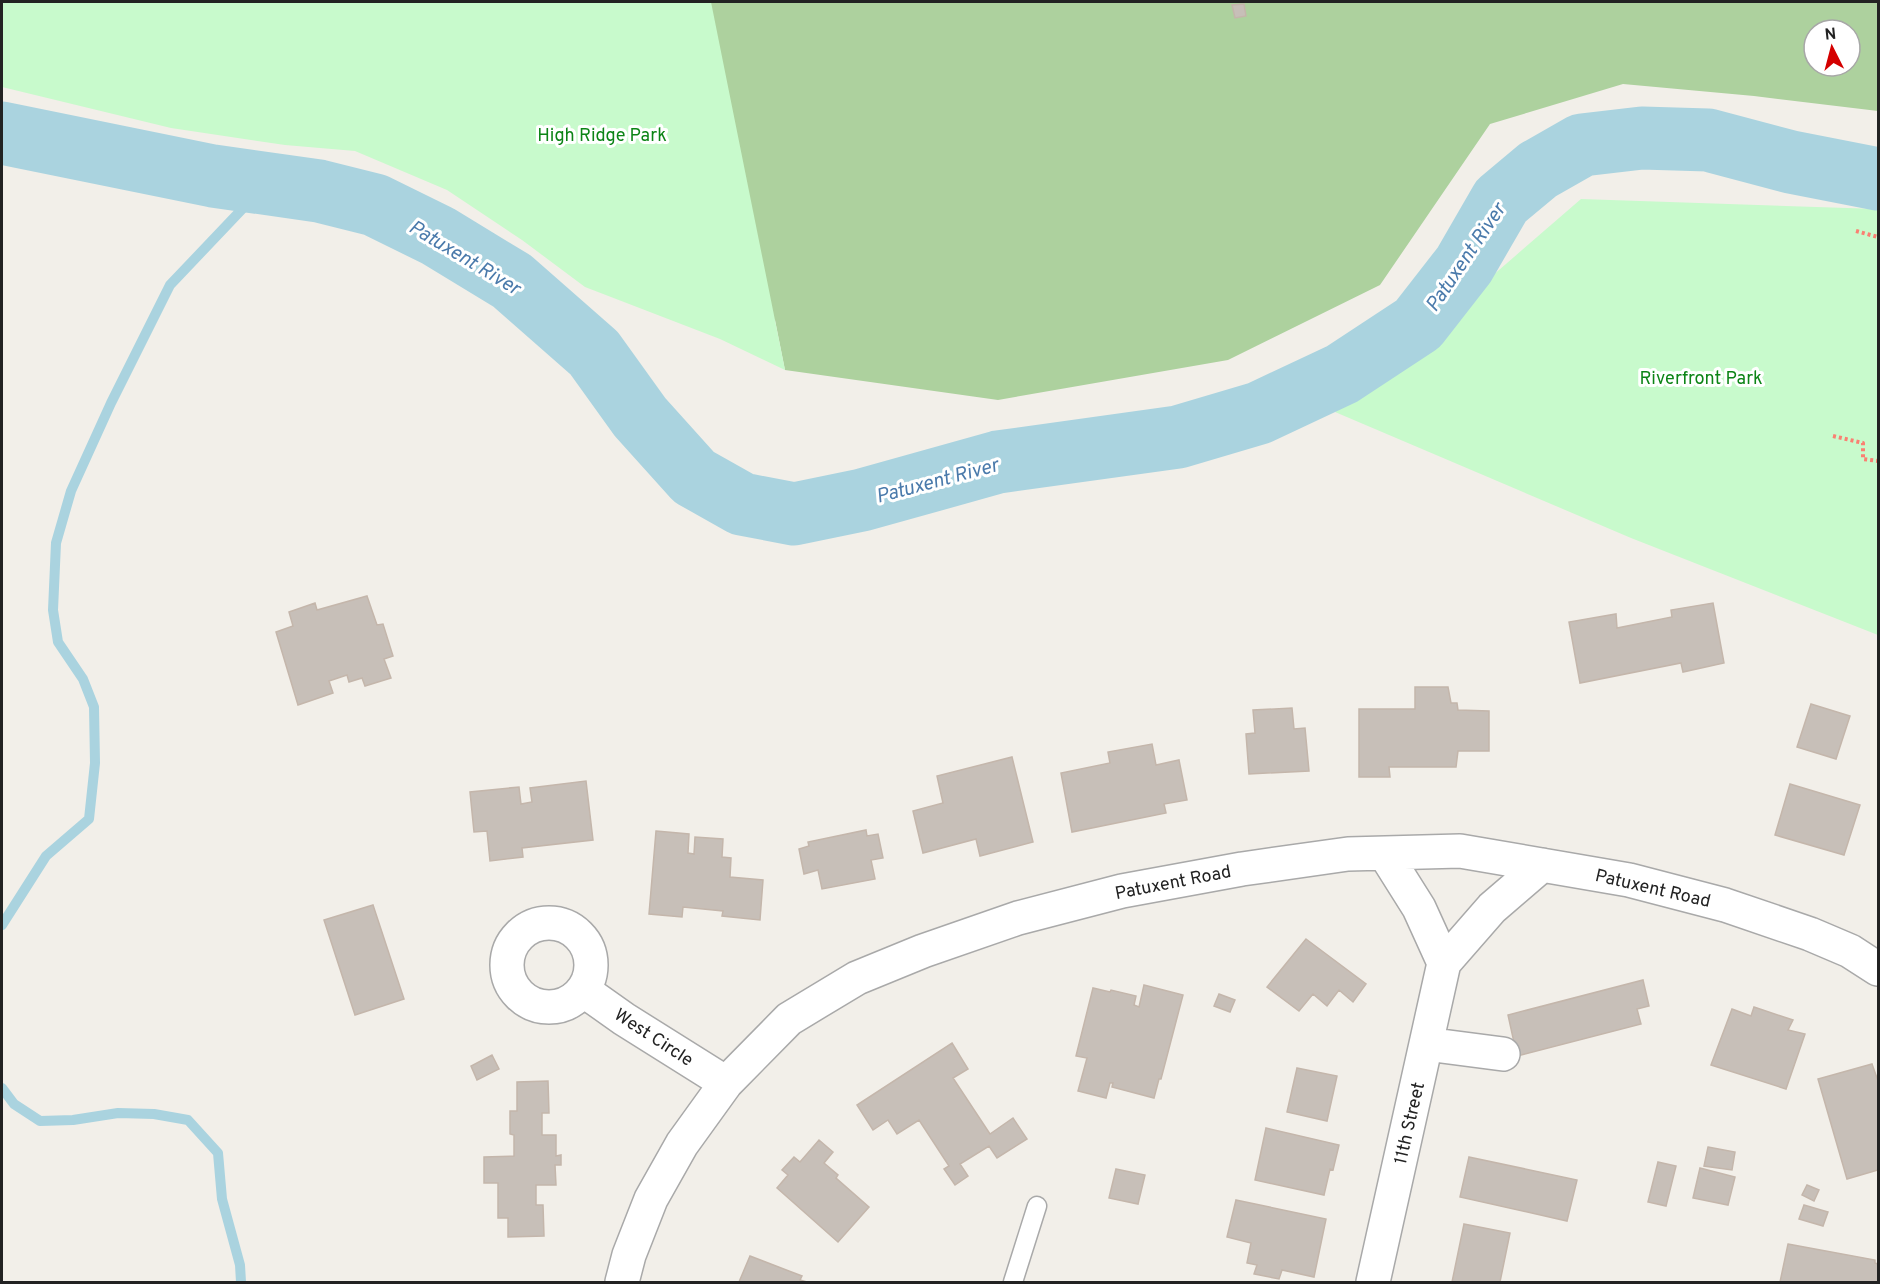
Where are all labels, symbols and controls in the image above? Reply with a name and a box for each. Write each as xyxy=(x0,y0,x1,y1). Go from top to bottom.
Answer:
north arrow xyxy=(1802,18,1862,78)
text: N xyxy=(1824,25,1837,46)
park label: High Ridge Park xyxy=(537,125,667,148)
water label: Patuxent River xyxy=(1421,198,1513,318)
water label: Patuxent River xyxy=(403,215,526,303)
park label: Riverfront Park xyxy=(1639,368,1763,391)
water label: Patuxent River xyxy=(873,453,1003,511)
street label: Patuxent Road xyxy=(1113,861,1233,906)
street label: Patuxent Road xyxy=(1593,865,1713,914)
street label: West Circle xyxy=(609,1004,697,1072)
street label: 11th Street xyxy=(1390,1080,1431,1167)

